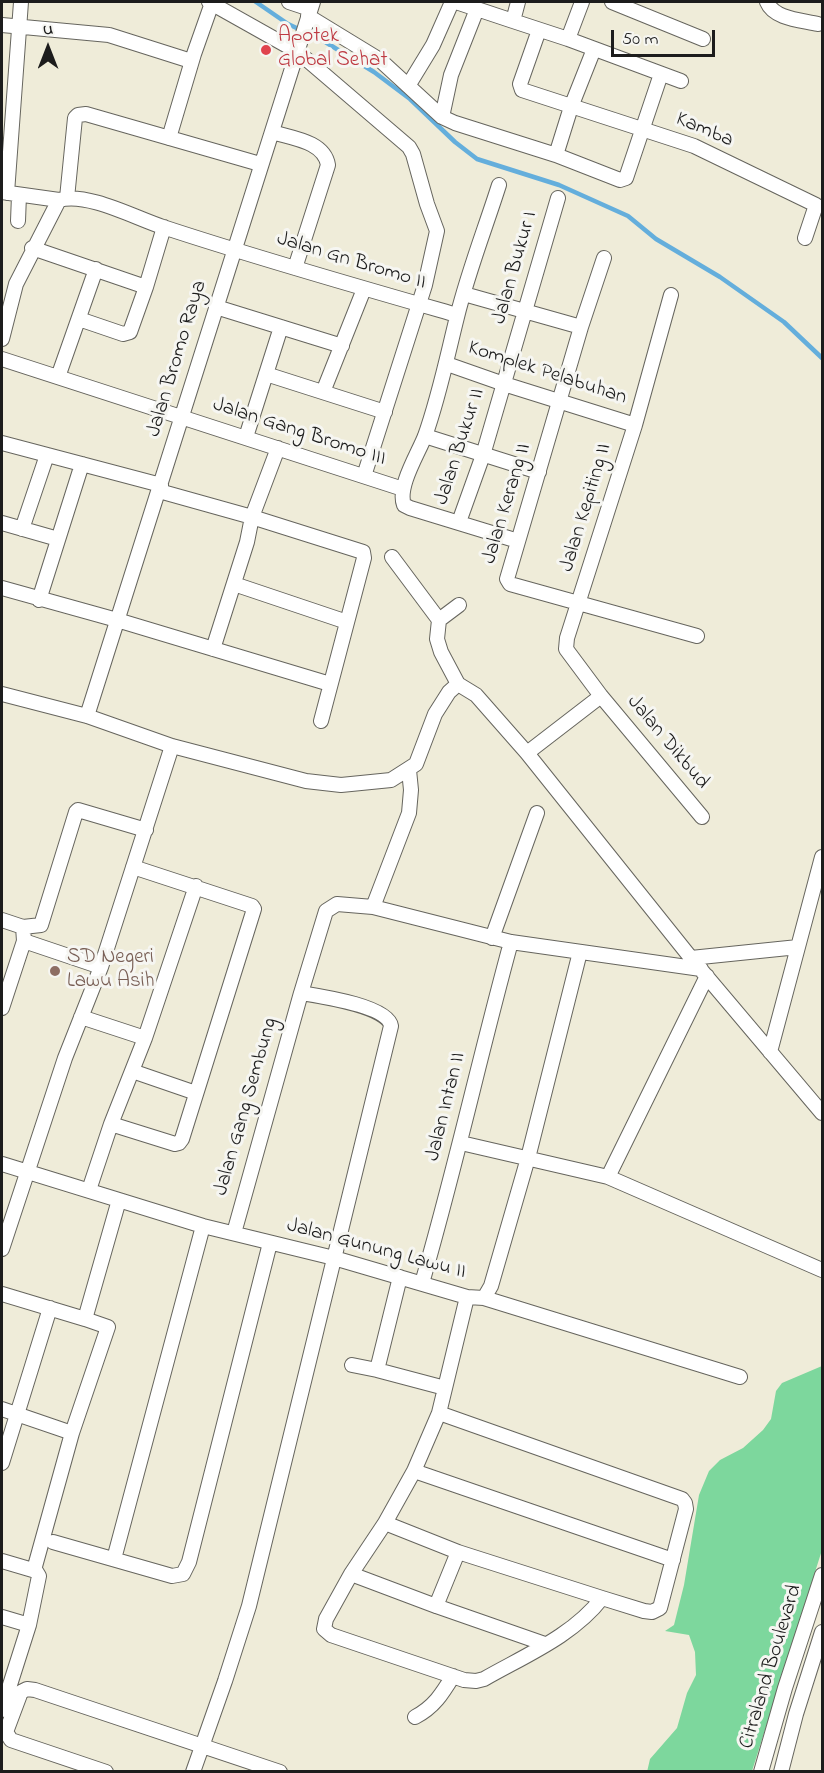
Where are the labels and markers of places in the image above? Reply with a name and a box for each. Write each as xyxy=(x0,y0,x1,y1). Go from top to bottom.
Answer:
place label: Apotek Global Sehat xyxy=(278,25,387,75)
marker: Apotek Global Sehat xyxy=(259,43,273,57)
place label: SD Negeri Lawu Asih xyxy=(67,946,154,996)
marker: SD Negeri Lawu Asih xyxy=(48,964,62,978)

